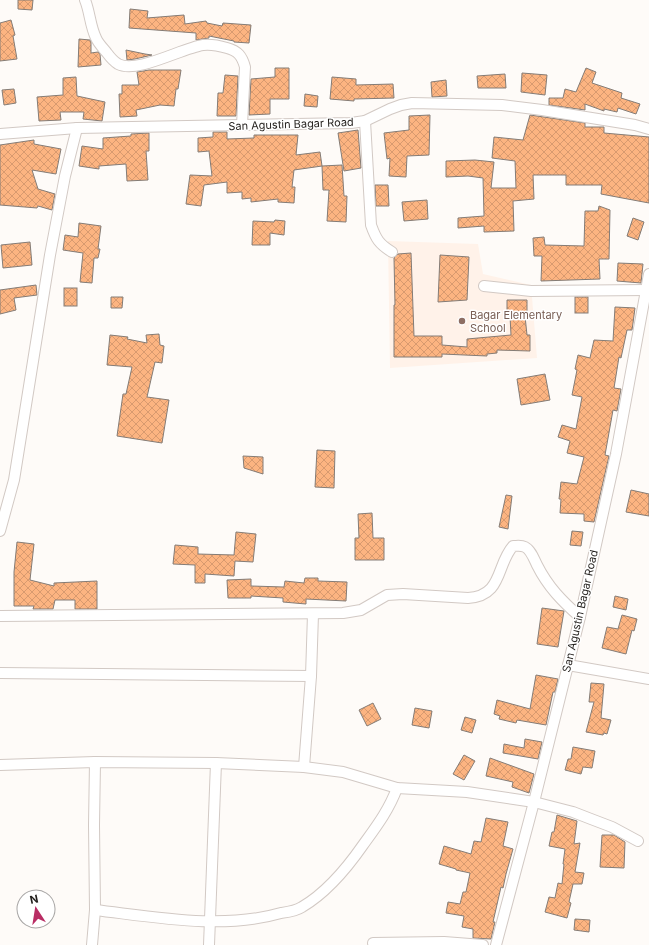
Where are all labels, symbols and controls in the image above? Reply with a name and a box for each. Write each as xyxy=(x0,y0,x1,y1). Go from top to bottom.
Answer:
street label: San Agustin Bagar Road xyxy=(228,115,354,133)
place label: Bagar Elementary School xyxy=(470,308,562,335)
marker: Bagar Elementary School xyxy=(457,316,467,326)
street label: San Agustin Bagar Road xyxy=(559,548,601,674)
north arrow xyxy=(16,889,56,929)
text: N xyxy=(28,891,39,907)

